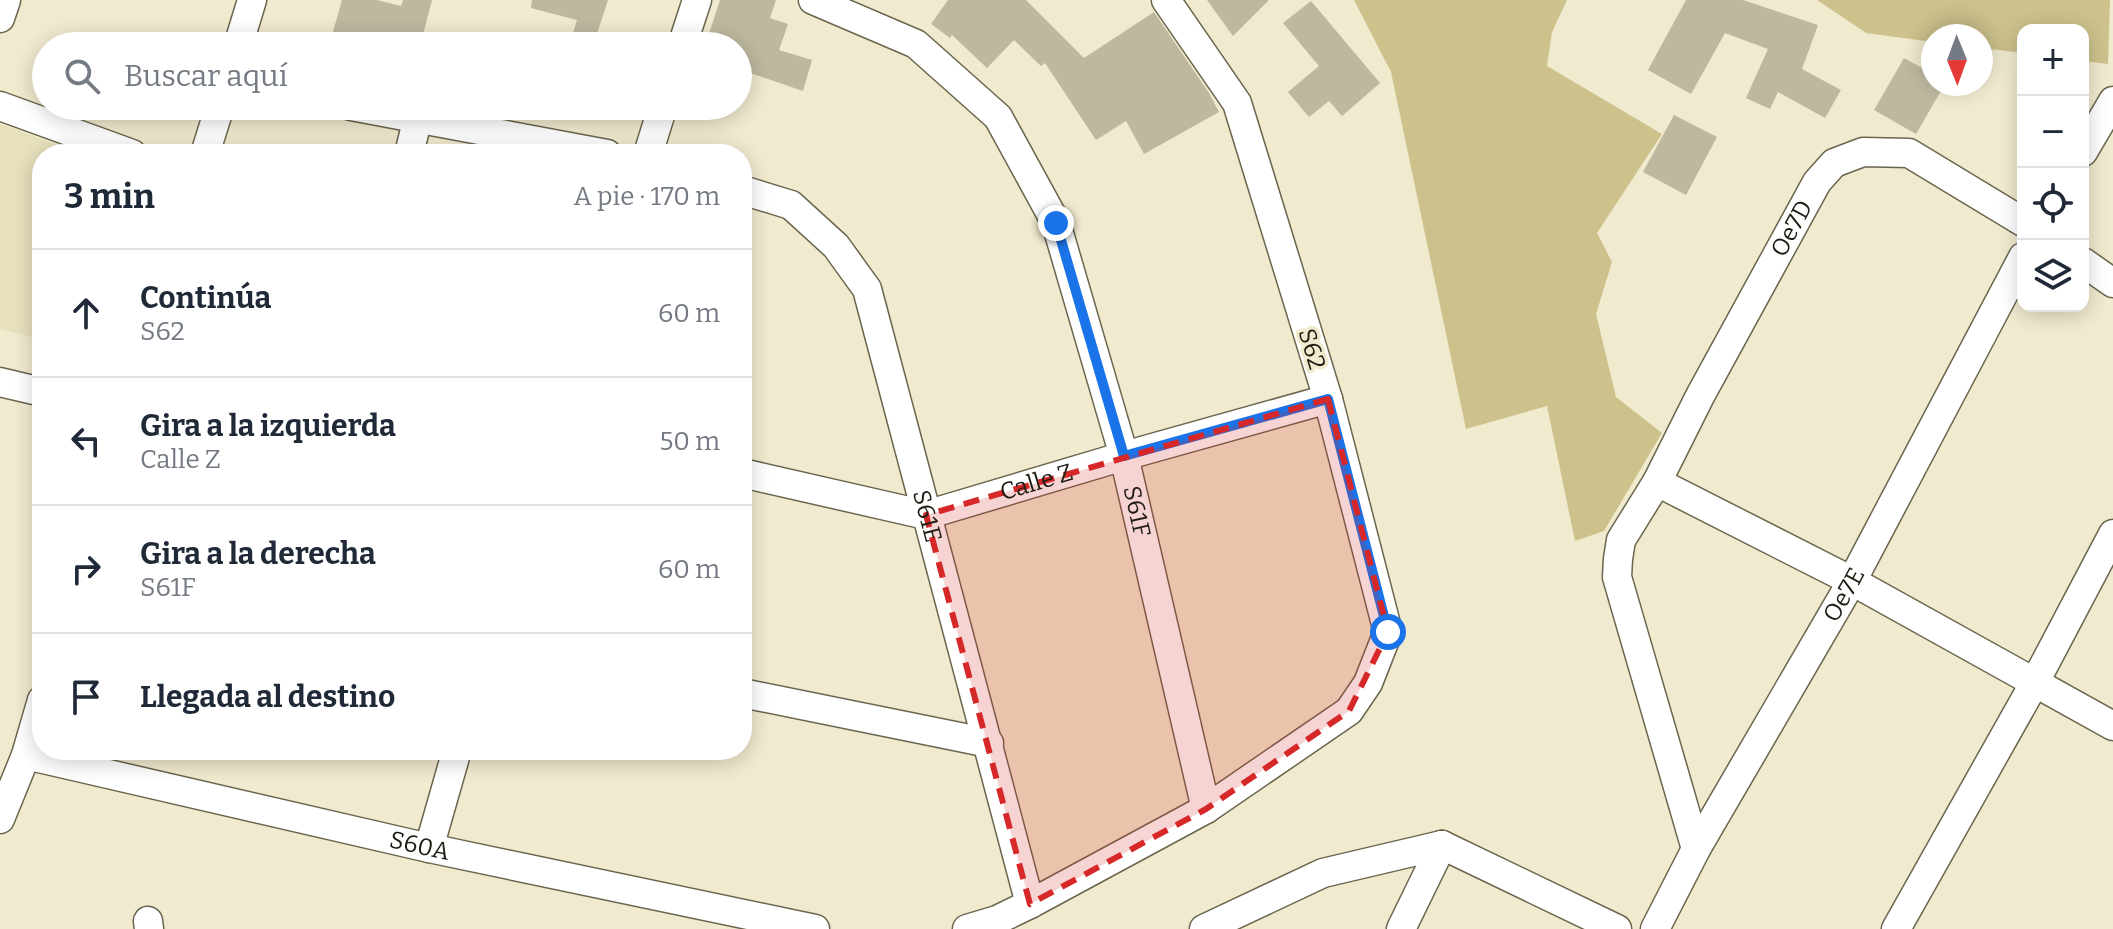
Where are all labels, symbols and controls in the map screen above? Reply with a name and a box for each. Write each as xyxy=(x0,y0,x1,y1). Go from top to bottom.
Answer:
north arrow xyxy=(1921,24,1993,96)
map controls xyxy=(2017,24,2089,312)
button: + xyxy=(2017,24,2089,96)
search box xyxy=(32,32,752,120)
icon: search xyxy=(60,54,104,98)
text: Buscar aquí xyxy=(124,58,288,94)
button: − xyxy=(2017,96,2089,168)
button: locate xyxy=(2017,168,2089,240)
text: 3 min xyxy=(64,176,155,217)
text: A pie · 170 m xyxy=(573,181,720,212)
street label: Oe7D xyxy=(1765,195,1818,261)
route end xyxy=(1038,205,1074,241)
button: layers xyxy=(2017,240,2089,312)
text: Continúa xyxy=(140,280,271,316)
icon: ahead xyxy=(64,291,108,335)
text: 60 m xyxy=(658,298,720,329)
text: S62 xyxy=(140,316,185,347)
street label: S62 xyxy=(1293,325,1331,373)
text: Gira a la izquierda xyxy=(140,408,396,444)
icon: left xyxy=(64,419,108,463)
text: 50 m xyxy=(659,426,720,457)
text: Calle Z xyxy=(140,444,221,475)
street label: Calle Z xyxy=(997,458,1076,506)
street label: S61F xyxy=(1117,483,1156,539)
street label: S61E xyxy=(907,487,947,545)
text: Gira a la derecha xyxy=(140,536,376,572)
icon: right xyxy=(64,547,108,591)
text: 60 m xyxy=(658,554,720,585)
street label: Oe7E xyxy=(1817,563,1870,627)
text: S61F xyxy=(140,572,196,603)
route start xyxy=(1370,614,1406,650)
icon: arrive xyxy=(64,675,108,719)
text: Llegada al destino xyxy=(140,679,395,715)
street label: S60A xyxy=(387,825,452,866)

